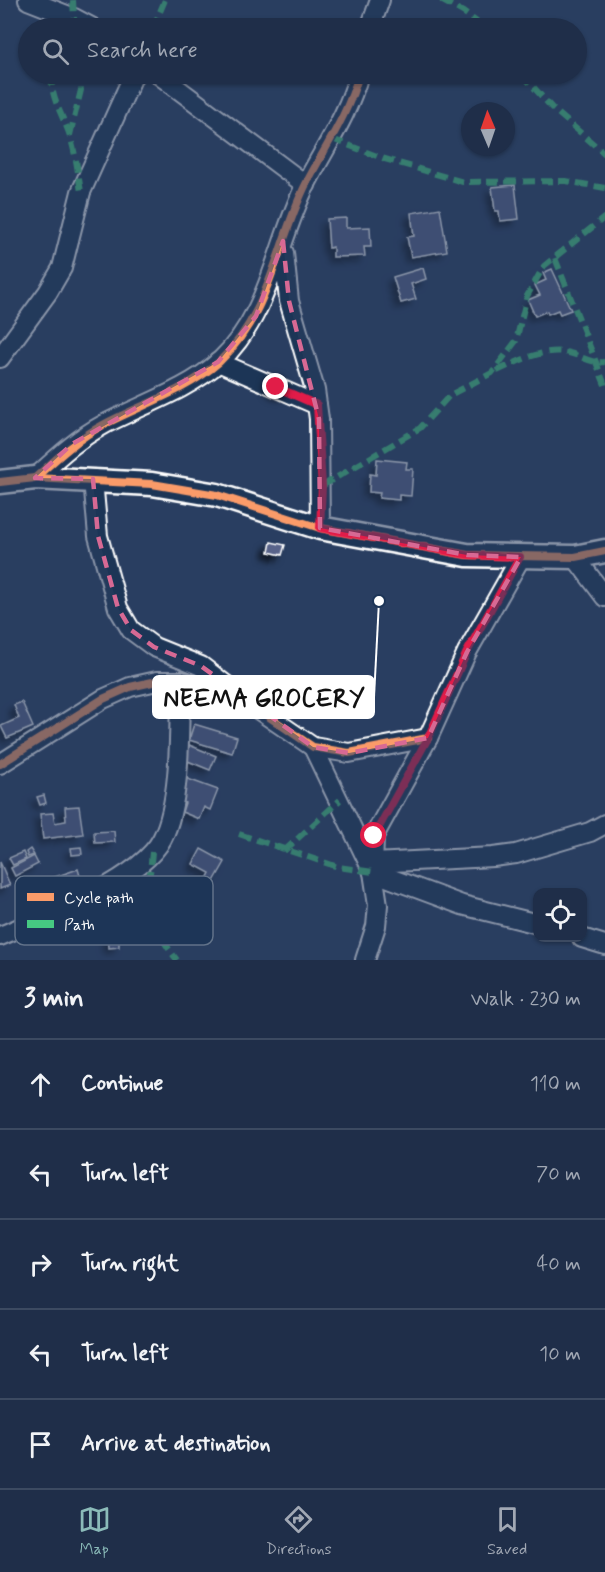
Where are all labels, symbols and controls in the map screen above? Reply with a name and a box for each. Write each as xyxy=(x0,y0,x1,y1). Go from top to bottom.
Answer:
search box xyxy=(18,18,587,84)
icon: search xyxy=(39,35,72,68)
text: Search here xyxy=(87,37,198,65)
north arrow xyxy=(461,102,515,156)
route end xyxy=(262,373,288,399)
callout: NEEMA GROCERY xyxy=(153,676,374,718)
text: NEEMA GROCERY xyxy=(163,684,365,715)
route start xyxy=(360,822,386,848)
legend xyxy=(15,876,213,945)
text: Cycle path xyxy=(64,888,134,909)
map controls xyxy=(533,888,587,942)
button: locate xyxy=(533,888,587,942)
text: Path xyxy=(64,915,95,936)
text: 3 min xyxy=(24,982,84,1016)
text: Walk · 230 m xyxy=(471,986,581,1013)
icon: ahead xyxy=(24,1068,57,1101)
text: Continue xyxy=(81,1070,163,1098)
text: 110 m xyxy=(530,1071,581,1098)
icon: left xyxy=(24,1158,57,1191)
text: Turn left xyxy=(81,1160,169,1188)
text: 70 m xyxy=(536,1161,581,1188)
icon: right xyxy=(24,1248,57,1281)
text: Turn right xyxy=(81,1250,179,1278)
text: 40 m xyxy=(537,1251,581,1278)
icon: left xyxy=(24,1338,57,1371)
text: Turn left xyxy=(81,1340,169,1368)
text: 10 m xyxy=(539,1341,581,1368)
icon: arrive xyxy=(24,1428,57,1461)
text: Arrive at destination xyxy=(81,1430,271,1458)
tab: Map xyxy=(78,1503,111,1560)
tab: Directions xyxy=(266,1503,332,1560)
tab: Saved xyxy=(487,1503,527,1560)

